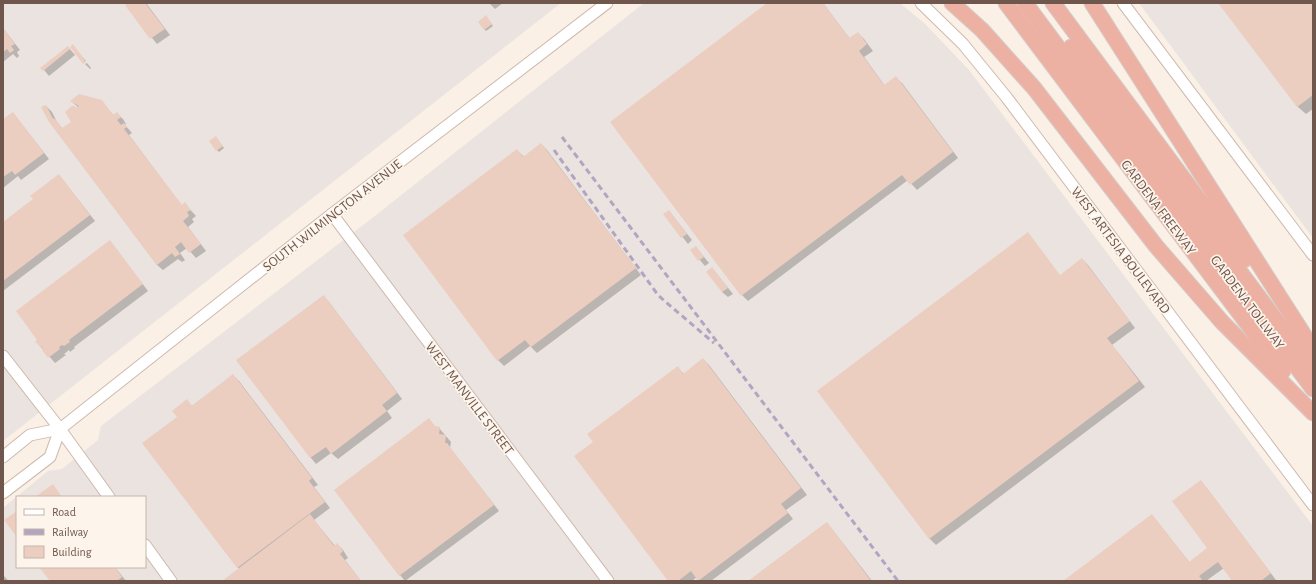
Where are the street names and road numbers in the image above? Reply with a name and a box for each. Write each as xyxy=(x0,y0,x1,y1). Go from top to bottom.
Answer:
street label: SOUTH WILMINGTON AVENUE xyxy=(260,157,405,274)
street label: GARDENA FREEWAY xyxy=(1118,158,1199,258)
street label: WEST ARTESIA BOULEVARD xyxy=(1068,185,1172,317)
street label: GARDENA TOLLWAY xyxy=(1208,253,1287,352)
street label: WEST MANVILLE STREET xyxy=(422,340,516,458)

